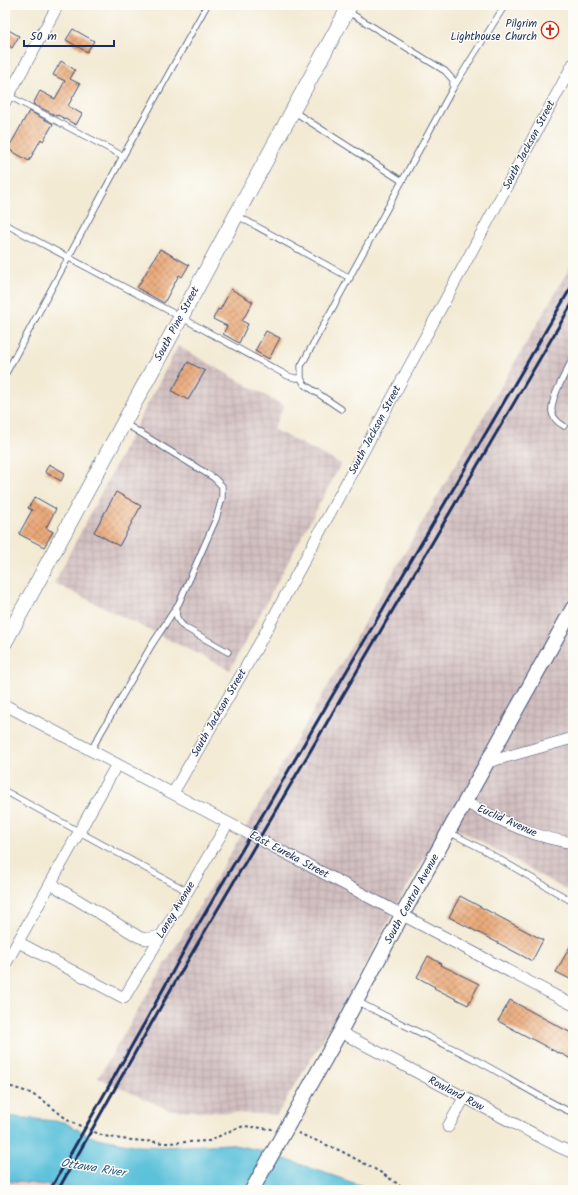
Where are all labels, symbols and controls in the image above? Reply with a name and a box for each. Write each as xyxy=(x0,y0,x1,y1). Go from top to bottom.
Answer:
place label: Pilgrim Lighthouse Church xyxy=(451,15,537,46)
church icon: Pilgrim Lighthouse Church xyxy=(540,20,560,40)
scale bar xyxy=(24,22,114,48)
text: 50 m xyxy=(30,27,57,46)
street label: South Jackson Street xyxy=(498,96,561,193)
street label: South Pine Street xyxy=(150,283,205,365)
street label: South Jackson Street xyxy=(344,381,407,478)
street label: South Jackson Street xyxy=(186,665,252,760)
street label: Euclid Avenue xyxy=(474,800,540,842)
street label: East Eureka Street xyxy=(246,826,333,884)
street label: South Central Avenue xyxy=(380,851,444,947)
street label: Laney Avenue xyxy=(152,878,200,942)
street label: Rowland Row xyxy=(425,1072,488,1117)
water label: Ottawa River xyxy=(59,1154,130,1183)

